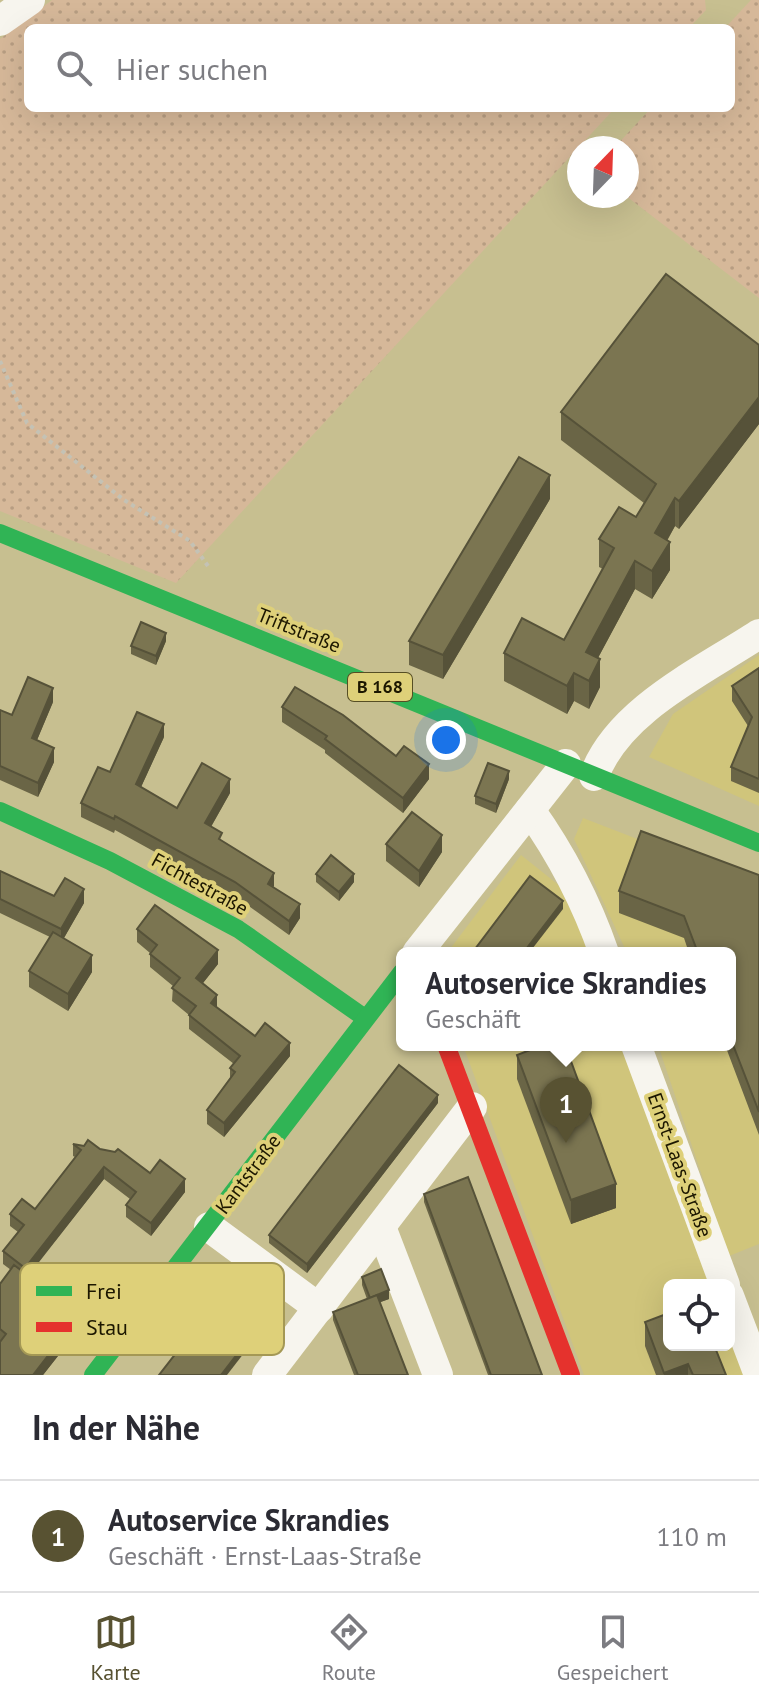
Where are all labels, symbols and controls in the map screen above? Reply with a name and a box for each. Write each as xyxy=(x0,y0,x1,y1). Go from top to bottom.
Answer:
search box xyxy=(24,24,735,112)
icon: search xyxy=(52,46,96,90)
text: Hier suchen xyxy=(116,49,268,88)
north arrow xyxy=(567,136,639,208)
street label: Triftstraße xyxy=(253,601,345,659)
road number: B 168 xyxy=(348,673,412,701)
your location xyxy=(426,720,466,760)
street label: Fichtestraße xyxy=(147,847,253,921)
popup xyxy=(396,947,736,1051)
text: Autoservice Skrandies xyxy=(425,963,707,1002)
text: Geschäft xyxy=(425,1002,521,1035)
pin: 1 xyxy=(540,1077,592,1143)
street label: Ernst-Laas-Straße xyxy=(642,1089,718,1241)
street label: Kantstraße xyxy=(210,1129,286,1219)
legend xyxy=(20,1263,284,1355)
text: Frei xyxy=(86,1277,122,1305)
map controls xyxy=(663,1279,735,1351)
button: locate xyxy=(663,1279,735,1351)
text: Stau xyxy=(86,1313,128,1341)
text: In der Nähe xyxy=(32,1405,200,1449)
text: Autoservice Skrandies xyxy=(108,1500,389,1539)
text: 1 xyxy=(51,1520,65,1553)
text: 110 m xyxy=(656,1520,727,1553)
text: Geschäft · Ernst-Laas-Straße xyxy=(108,1539,422,1572)
tab: Karte xyxy=(91,1610,141,1686)
tab: Route xyxy=(322,1610,376,1686)
tab: Gespeichert xyxy=(557,1610,668,1686)

